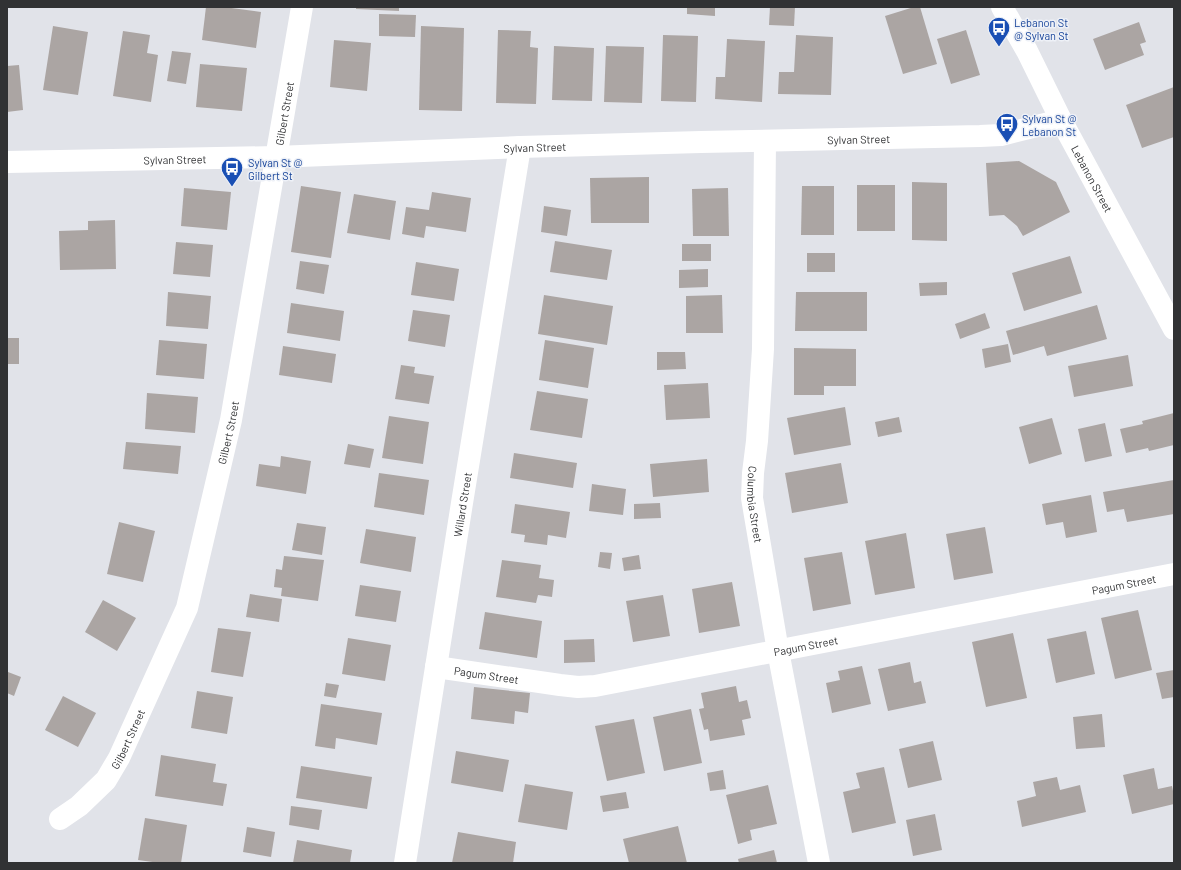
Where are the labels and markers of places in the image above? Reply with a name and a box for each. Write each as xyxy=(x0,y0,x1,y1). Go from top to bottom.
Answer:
bus stop icon: Lebanon St @ Sylvan St xyxy=(986,15,1012,48)
place label: Lebanon St @ Sylvan St xyxy=(1014,16,1069,42)
bus stop icon: Sylvan St @ Lebanon St xyxy=(994,111,1020,144)
place label: Sylvan St @ Lebanon St xyxy=(1022,112,1077,138)
bus stop icon: Sylvan St @ Gilbert St xyxy=(219,155,245,188)
place label: Sylvan St @ Gilbert St xyxy=(248,156,303,182)

